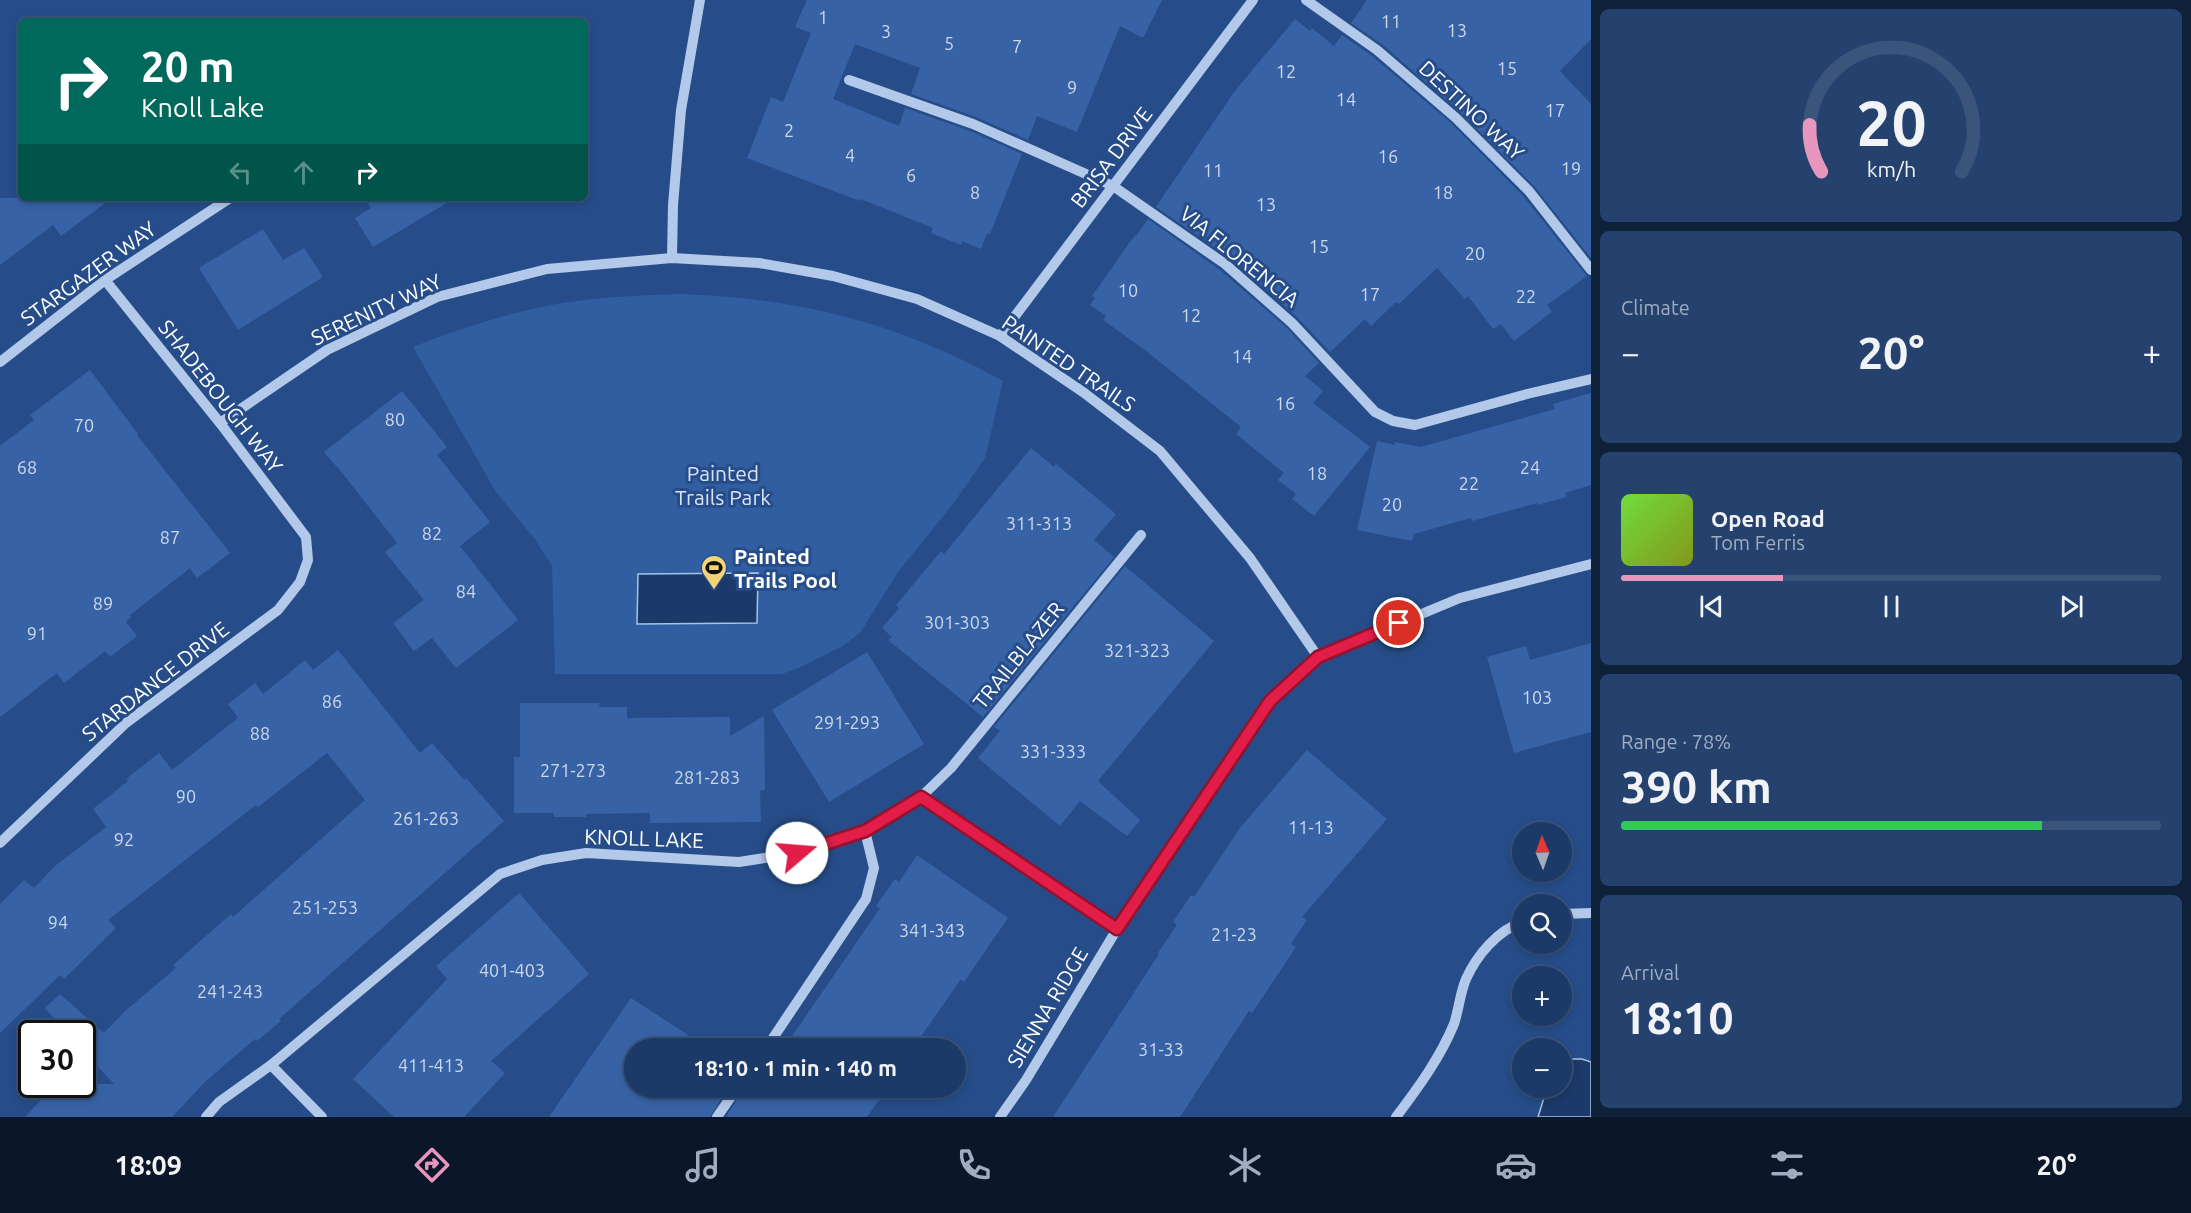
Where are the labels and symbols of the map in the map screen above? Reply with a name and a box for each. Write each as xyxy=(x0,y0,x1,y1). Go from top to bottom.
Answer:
house number: 1 xyxy=(818,7,828,27)
house number: 11 xyxy=(1381,11,1401,31)
house number: 13 xyxy=(1447,20,1467,40)
house number: 3 xyxy=(881,21,891,41)
house number: 5 xyxy=(944,33,954,53)
house number: 7 xyxy=(1012,36,1022,56)
street label: DESTINO WAY xyxy=(1415,55,1529,165)
house number: 15 xyxy=(1497,58,1517,78)
house number: 12 xyxy=(1276,61,1296,81)
house number: 9 xyxy=(1067,77,1077,97)
house number: 14 xyxy=(1336,89,1356,109)
house number: 17 xyxy=(1545,100,1565,120)
street label: BRISA DRIVE xyxy=(1065,102,1157,212)
house number: 2 xyxy=(784,120,794,140)
house number: 4 xyxy=(845,145,855,165)
house number: 16 xyxy=(1378,146,1398,166)
house number: 19 xyxy=(1561,158,1581,178)
house number: 11 xyxy=(1203,160,1223,180)
house number: 6 xyxy=(906,165,916,185)
house number: 8 xyxy=(970,182,980,202)
house number: 18 xyxy=(1433,182,1453,202)
house number: 13 xyxy=(1256,194,1276,214)
street label: VIA FLORENCIA xyxy=(1176,201,1305,312)
street label: STARGAZER WAY xyxy=(16,216,160,330)
house number: 15 xyxy=(1309,236,1329,256)
house number: 20 xyxy=(1465,243,1485,263)
street label: SERENITY WAY xyxy=(307,268,445,350)
house number: 10 xyxy=(1118,280,1138,300)
house number: 17 xyxy=(1360,284,1380,304)
house number: 22 xyxy=(1516,286,1536,306)
house number: 12 xyxy=(1181,305,1201,325)
street label: PAINTED TRAILS xyxy=(998,310,1140,416)
street label: SHADEBOUGH WAY xyxy=(154,315,288,477)
house number: 14 xyxy=(1232,346,1252,366)
house number: 16 xyxy=(1275,393,1295,413)
house number: 80 xyxy=(385,409,405,429)
house number: 70 xyxy=(74,415,94,435)
house number: 68 xyxy=(17,457,37,477)
house number: 24 xyxy=(1520,457,1540,477)
park label: Painted Trails Park xyxy=(675,461,771,509)
house number: 18 xyxy=(1307,463,1327,483)
house number: 22 xyxy=(1459,473,1479,493)
house number: 20 xyxy=(1382,494,1402,514)
house number: 311-313 xyxy=(1006,513,1072,533)
house number: 82 xyxy=(422,523,442,543)
house number: 87 xyxy=(160,527,180,547)
place label: Painted Trails Pool xyxy=(734,544,837,592)
sports icon: Painted Trails Pool xyxy=(699,553,729,591)
house number: 84 xyxy=(456,581,476,601)
house number: 89 xyxy=(93,593,113,613)
street label: TRAILBLAZER xyxy=(968,597,1068,713)
pin xyxy=(1373,597,1424,648)
house number: 301-303 xyxy=(924,612,990,632)
street label: STARDANCE DRIVE xyxy=(77,616,233,746)
house number: 91 xyxy=(27,623,47,643)
house number: 321-323 xyxy=(1104,640,1170,660)
house number: 103 xyxy=(1522,687,1552,707)
house number: 86 xyxy=(322,691,342,711)
house number: 291-293 xyxy=(814,712,880,732)
house number: 88 xyxy=(250,723,270,743)
house number: 331-333 xyxy=(1020,741,1086,761)
house number: 271-273 xyxy=(540,760,606,780)
house number: 281-283 xyxy=(674,767,740,787)
house number: 90 xyxy=(176,786,196,806)
house number: 261-263 xyxy=(393,808,459,828)
house number: 11-13 xyxy=(1288,817,1334,837)
position arrow xyxy=(765,821,829,885)
north arrow xyxy=(1512,822,1572,882)
street label: KNOLL LAKE xyxy=(584,824,704,852)
house number: 92 xyxy=(114,829,134,849)
house number: 251-253 xyxy=(292,897,358,917)
house number: 94 xyxy=(48,912,68,932)
house number: 341-343 xyxy=(899,920,965,940)
house number: 21-23 xyxy=(1211,924,1257,944)
street label: SIENNA RIDGE xyxy=(1002,943,1092,1071)
house number: 401-403 xyxy=(479,960,545,980)
house number: 241-243 xyxy=(197,981,263,1001)
speed limit sign: 30 xyxy=(18,1020,96,1098)
house number: 31-33 xyxy=(1138,1039,1184,1059)
house number: 411-413 xyxy=(398,1055,464,1075)

